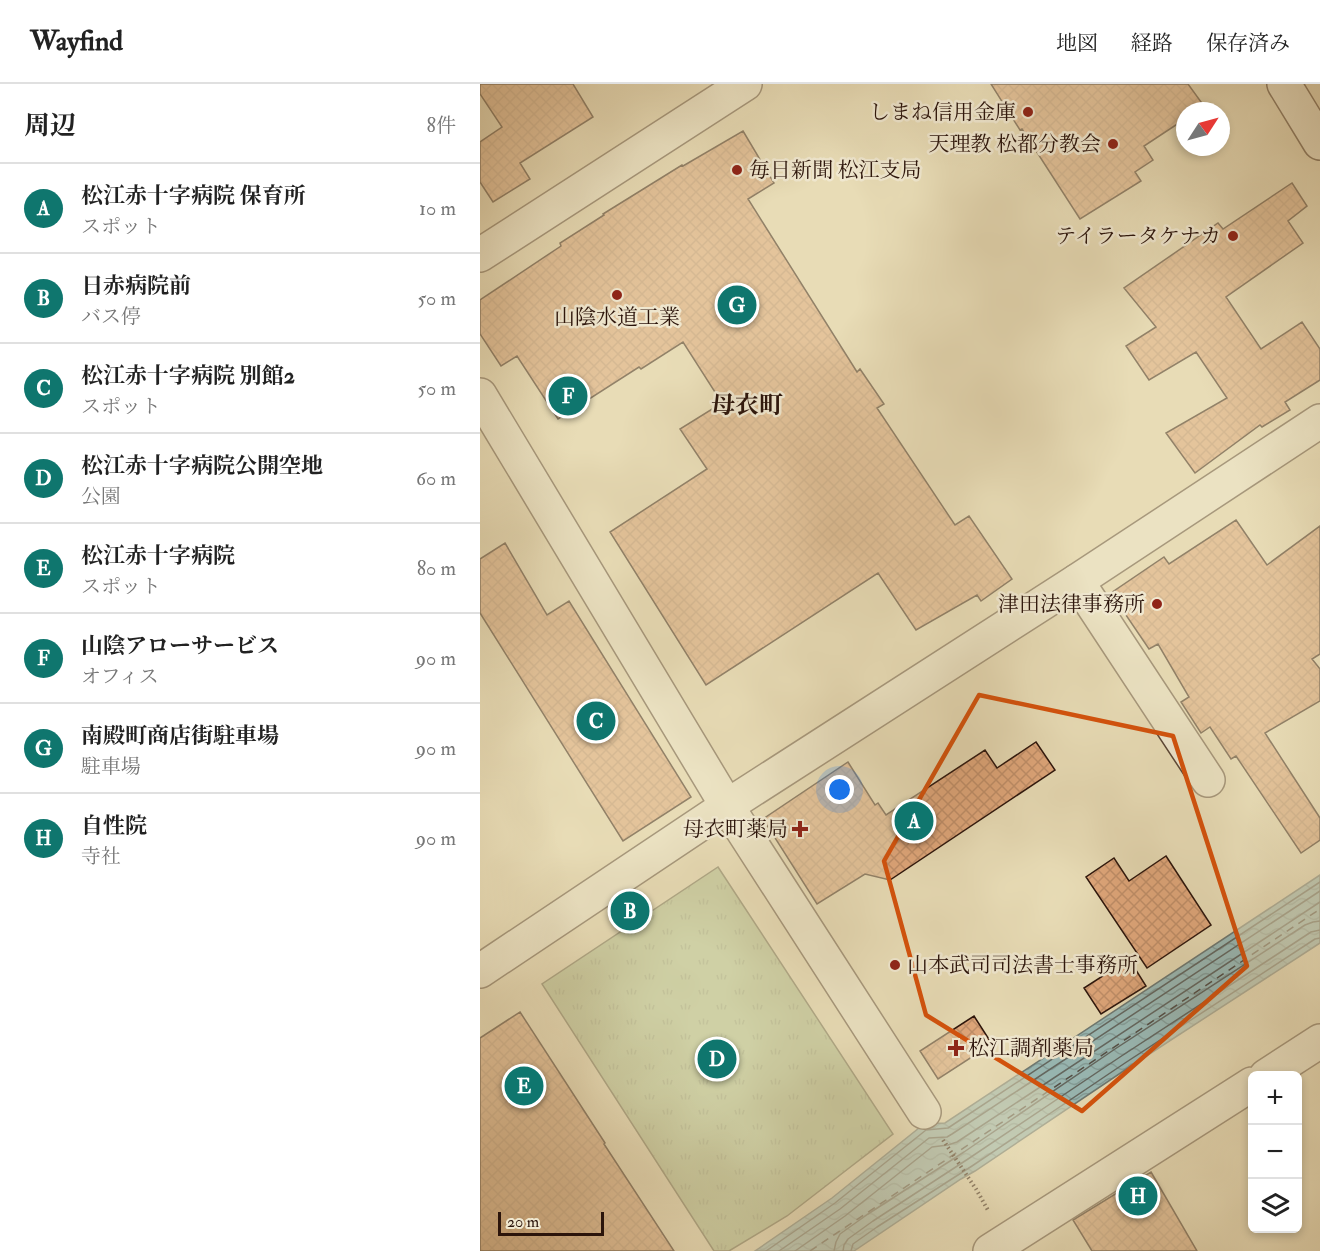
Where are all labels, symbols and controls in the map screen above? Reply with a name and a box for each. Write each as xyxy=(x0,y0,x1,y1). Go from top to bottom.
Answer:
text: Wayfind xyxy=(30,24,123,59)
text: 地図 xyxy=(1056,30,1098,57)
text: 経路 xyxy=(1131,30,1173,57)
text: 保存済み xyxy=(1206,30,1290,57)
place label: しまね信用金庫 xyxy=(869,99,1016,126)
north arrow xyxy=(1176,102,1230,156)
marker: しまね信用金庫 xyxy=(1021,105,1035,119)
text: 周辺 xyxy=(24,110,76,142)
text: 8件 xyxy=(427,113,456,138)
place label: 天理教 松都分教会 xyxy=(929,131,1101,158)
marker: 天理教 松都分教会 xyxy=(1106,137,1120,151)
place label: 毎日新聞 松江支局 xyxy=(749,157,921,184)
marker: 毎日新聞 松江支局 xyxy=(730,163,744,177)
text: 松江赤十字病院 保育所 xyxy=(81,182,306,210)
text: A xyxy=(37,196,50,221)
text: 10 m xyxy=(419,196,456,221)
text: スポット xyxy=(81,214,161,239)
place label: テイラータケナカ xyxy=(1055,223,1221,250)
marker: テイラータケナカ xyxy=(1226,229,1240,243)
text: 日赤病院前 xyxy=(81,272,191,300)
pin: G xyxy=(718,282,756,328)
text: B xyxy=(37,286,50,311)
text: 50 m xyxy=(417,286,456,311)
marker: 山陰水道工業 xyxy=(610,288,624,302)
text: バス停 xyxy=(81,304,141,329)
place label: 山陰水道工業 xyxy=(554,304,680,331)
text: 松江赤十字病院 別館2 xyxy=(81,362,295,390)
pin: F xyxy=(548,374,587,418)
text: C xyxy=(36,376,51,401)
text: 50 m xyxy=(417,376,456,401)
district label: 母衣町 xyxy=(711,390,783,421)
text: スポット xyxy=(81,394,161,419)
text: 松江赤十字病院公開空地 xyxy=(81,452,323,480)
text: D xyxy=(35,466,52,491)
text: 60 m xyxy=(416,466,456,491)
text: 公園 xyxy=(81,484,121,509)
text: 松江赤十字病院 xyxy=(81,542,235,570)
text: E xyxy=(36,556,51,581)
text: 80 m xyxy=(417,556,456,581)
text: スポット xyxy=(81,574,161,599)
place label: 津田法律事務所 xyxy=(998,591,1145,618)
marker: 津田法律事務所 xyxy=(1150,597,1164,611)
text: 山陰アローサービス xyxy=(81,632,279,660)
text: F xyxy=(37,646,50,671)
text: 90 m xyxy=(416,646,456,671)
text: オフィス xyxy=(81,664,159,689)
pin: C xyxy=(576,698,616,744)
text: 南殿町商店街駐車場 xyxy=(81,722,279,750)
text: G xyxy=(35,736,52,761)
text: 90 m xyxy=(416,736,456,761)
text: 駐車場 xyxy=(81,754,141,779)
your location xyxy=(825,775,854,804)
pin: A xyxy=(894,798,934,844)
text: 自性院 xyxy=(81,812,147,840)
place label: 母衣町薬局 xyxy=(683,816,788,843)
marker: 母衣町薬局 xyxy=(793,822,807,836)
text: H xyxy=(35,826,52,851)
text: 90 m xyxy=(416,826,456,851)
text: 寺社 xyxy=(81,844,121,869)
pin: B xyxy=(610,888,650,934)
place label: 山本武司司法書士事務所 xyxy=(907,952,1138,979)
marker: 山本武司司法書士事務所 xyxy=(888,958,902,972)
place label: 松江調剤薬局 xyxy=(968,1035,1094,1062)
pin: D xyxy=(698,1036,736,1082)
marker: 松江調剤薬局 xyxy=(949,1041,963,1055)
pin: E xyxy=(504,1064,543,1108)
map controls xyxy=(1248,1071,1302,1233)
button: + xyxy=(1248,1071,1302,1125)
button: − xyxy=(1248,1125,1302,1179)
pin: H xyxy=(1118,1174,1158,1218)
button: layers xyxy=(1248,1179,1302,1233)
scale bar xyxy=(498,1209,604,1236)
text: 20 m xyxy=(507,1212,539,1232)

